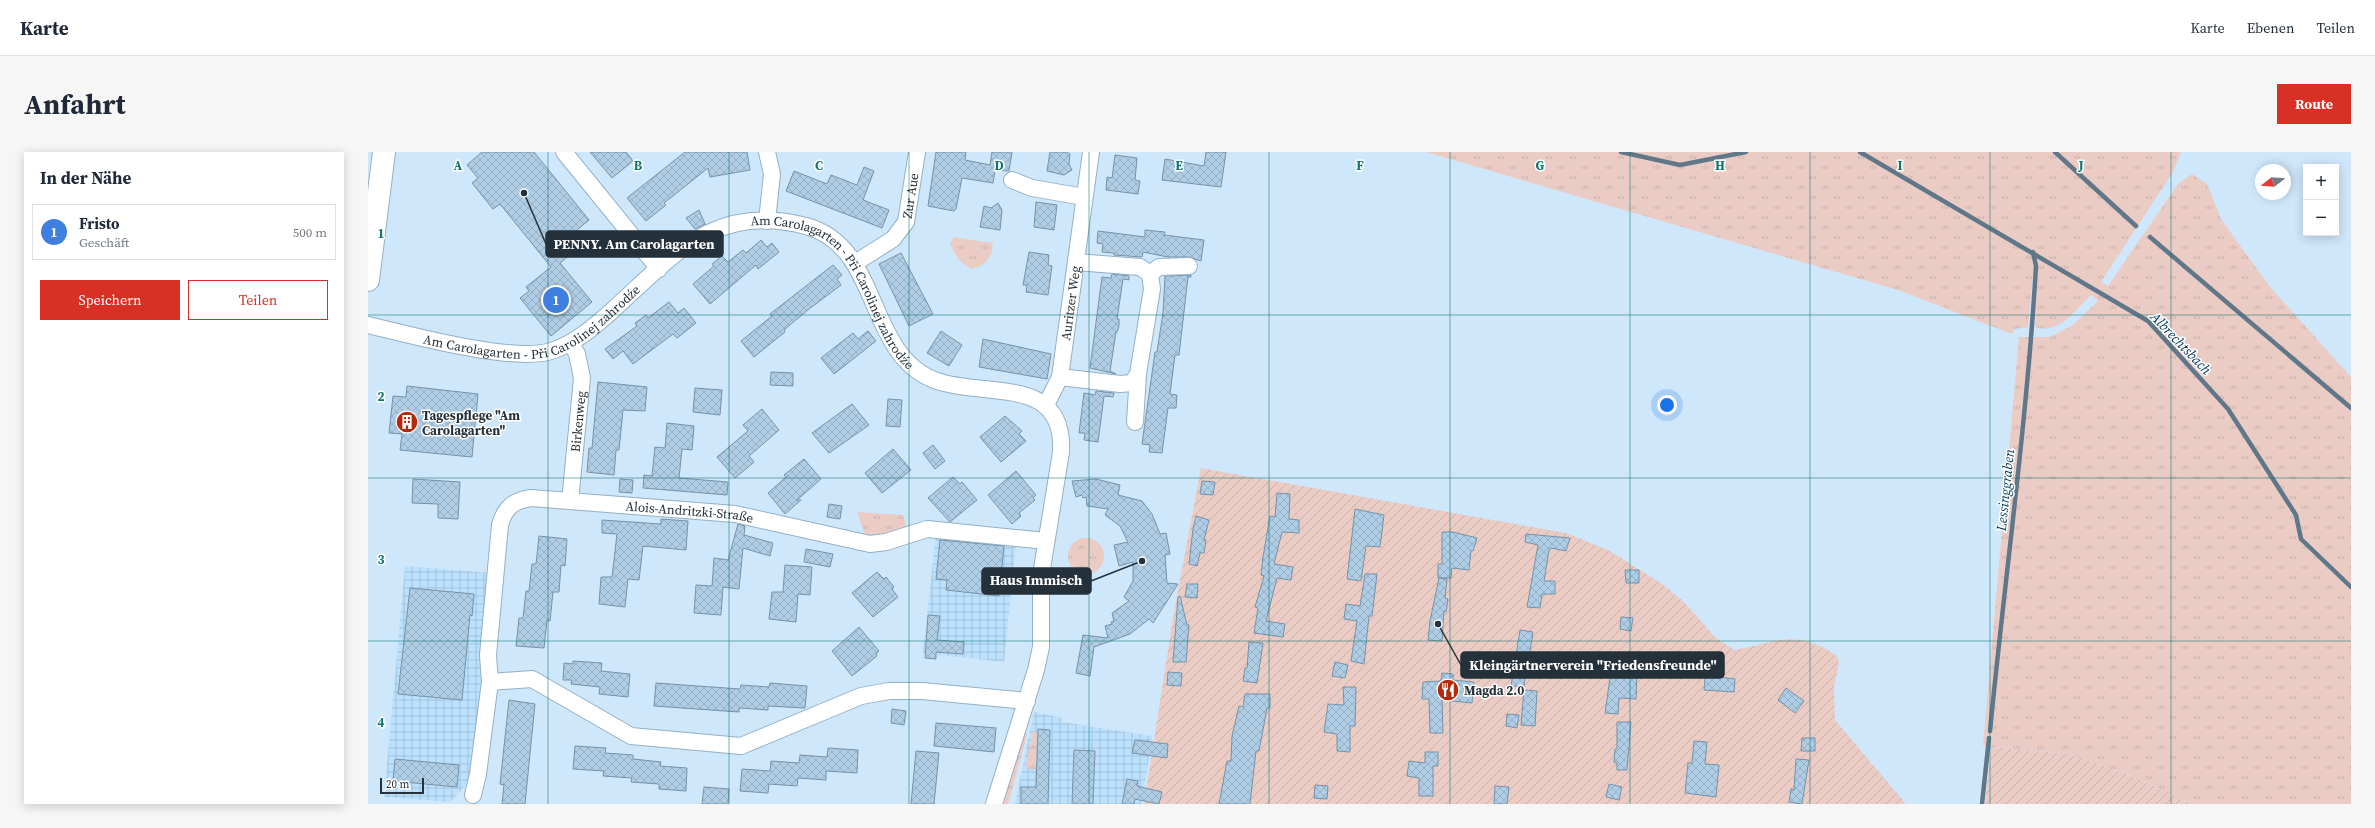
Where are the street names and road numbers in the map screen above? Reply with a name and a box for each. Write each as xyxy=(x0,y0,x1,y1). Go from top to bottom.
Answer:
street label: Zur Aue xyxy=(898,171,922,220)
street label: Am Carolagarten - Při Carolinej zahrodźe xyxy=(750,211,918,373)
street label: Auritzer Weg xyxy=(1057,264,1084,341)
street label: Am Carolagarten - Při Carolinej zahrodźe xyxy=(422,281,644,362)
street label: Birkenweg xyxy=(566,390,589,453)
street label: Alois-Andritzki-Straße xyxy=(625,497,755,526)

